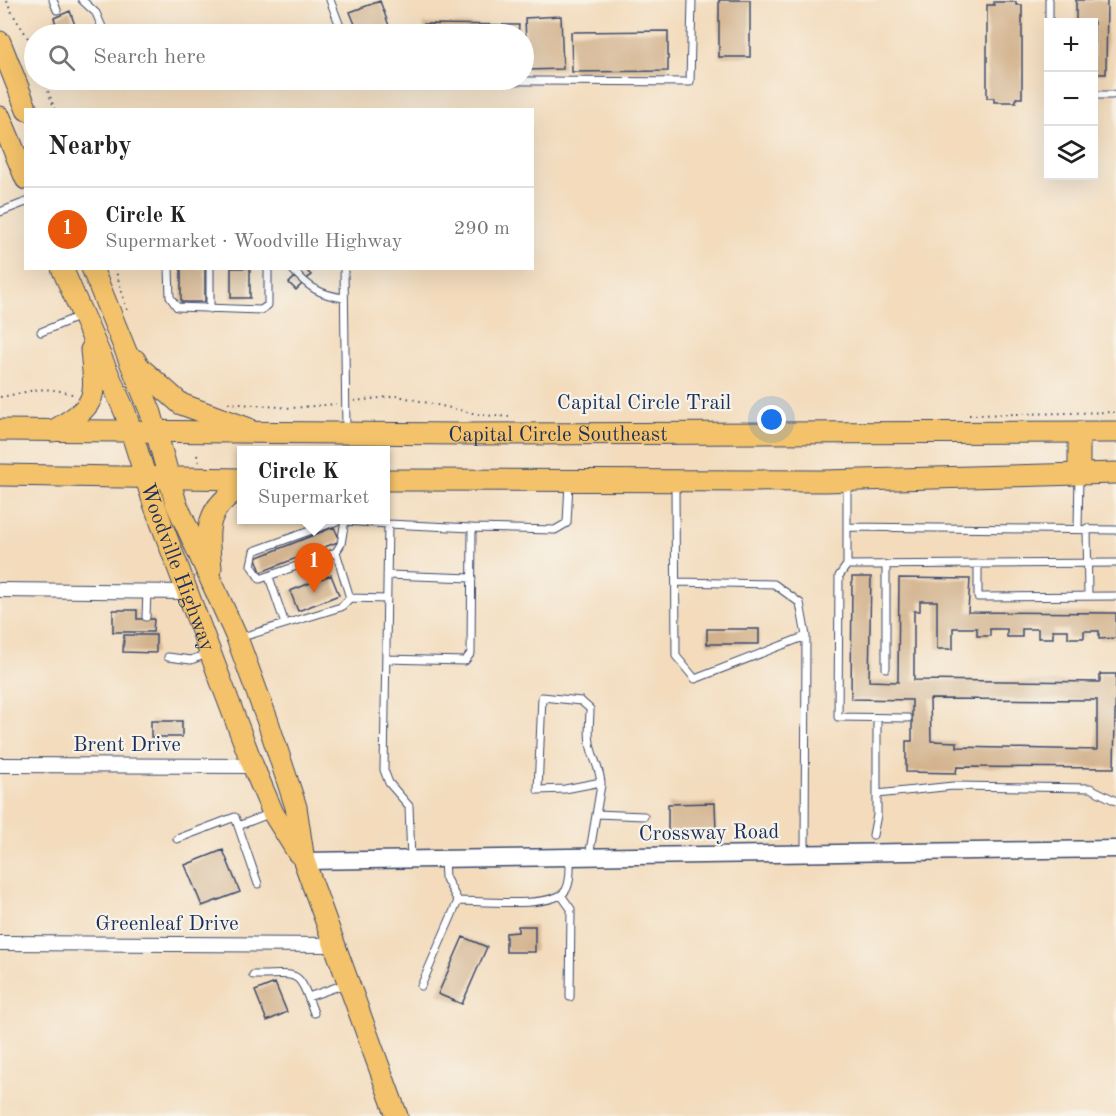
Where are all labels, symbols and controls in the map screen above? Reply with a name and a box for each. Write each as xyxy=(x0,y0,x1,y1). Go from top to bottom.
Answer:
map controls xyxy=(1044,18,1098,180)
button: + xyxy=(1044,18,1098,72)
search box xyxy=(24,24,534,90)
icon: search xyxy=(45,41,78,74)
text: Search here xyxy=(93,46,206,68)
button: − xyxy=(1044,72,1098,126)
button: layers xyxy=(1044,126,1098,180)
text: Nearby xyxy=(48,134,132,160)
text: Circle K xyxy=(105,205,186,227)
text: 1 xyxy=(62,219,73,239)
text: 290 m xyxy=(454,219,510,239)
text: Supermarket · Woodville Highway xyxy=(105,232,402,252)
street label: Capital Circle Trail xyxy=(557,393,731,414)
your location xyxy=(757,405,786,434)
street label: Capital Circle Southeast xyxy=(448,424,668,446)
popup xyxy=(237,446,390,524)
text: Circle K xyxy=(258,461,339,483)
street label: Woodville Highway xyxy=(136,481,218,654)
text: Supermarket xyxy=(258,488,369,508)
pin: 1 xyxy=(294,544,334,593)
street label: Brent Drive xyxy=(73,735,181,756)
street label: Crossway Road xyxy=(638,822,780,845)
street label: Greenleaf Drive xyxy=(95,914,239,935)

